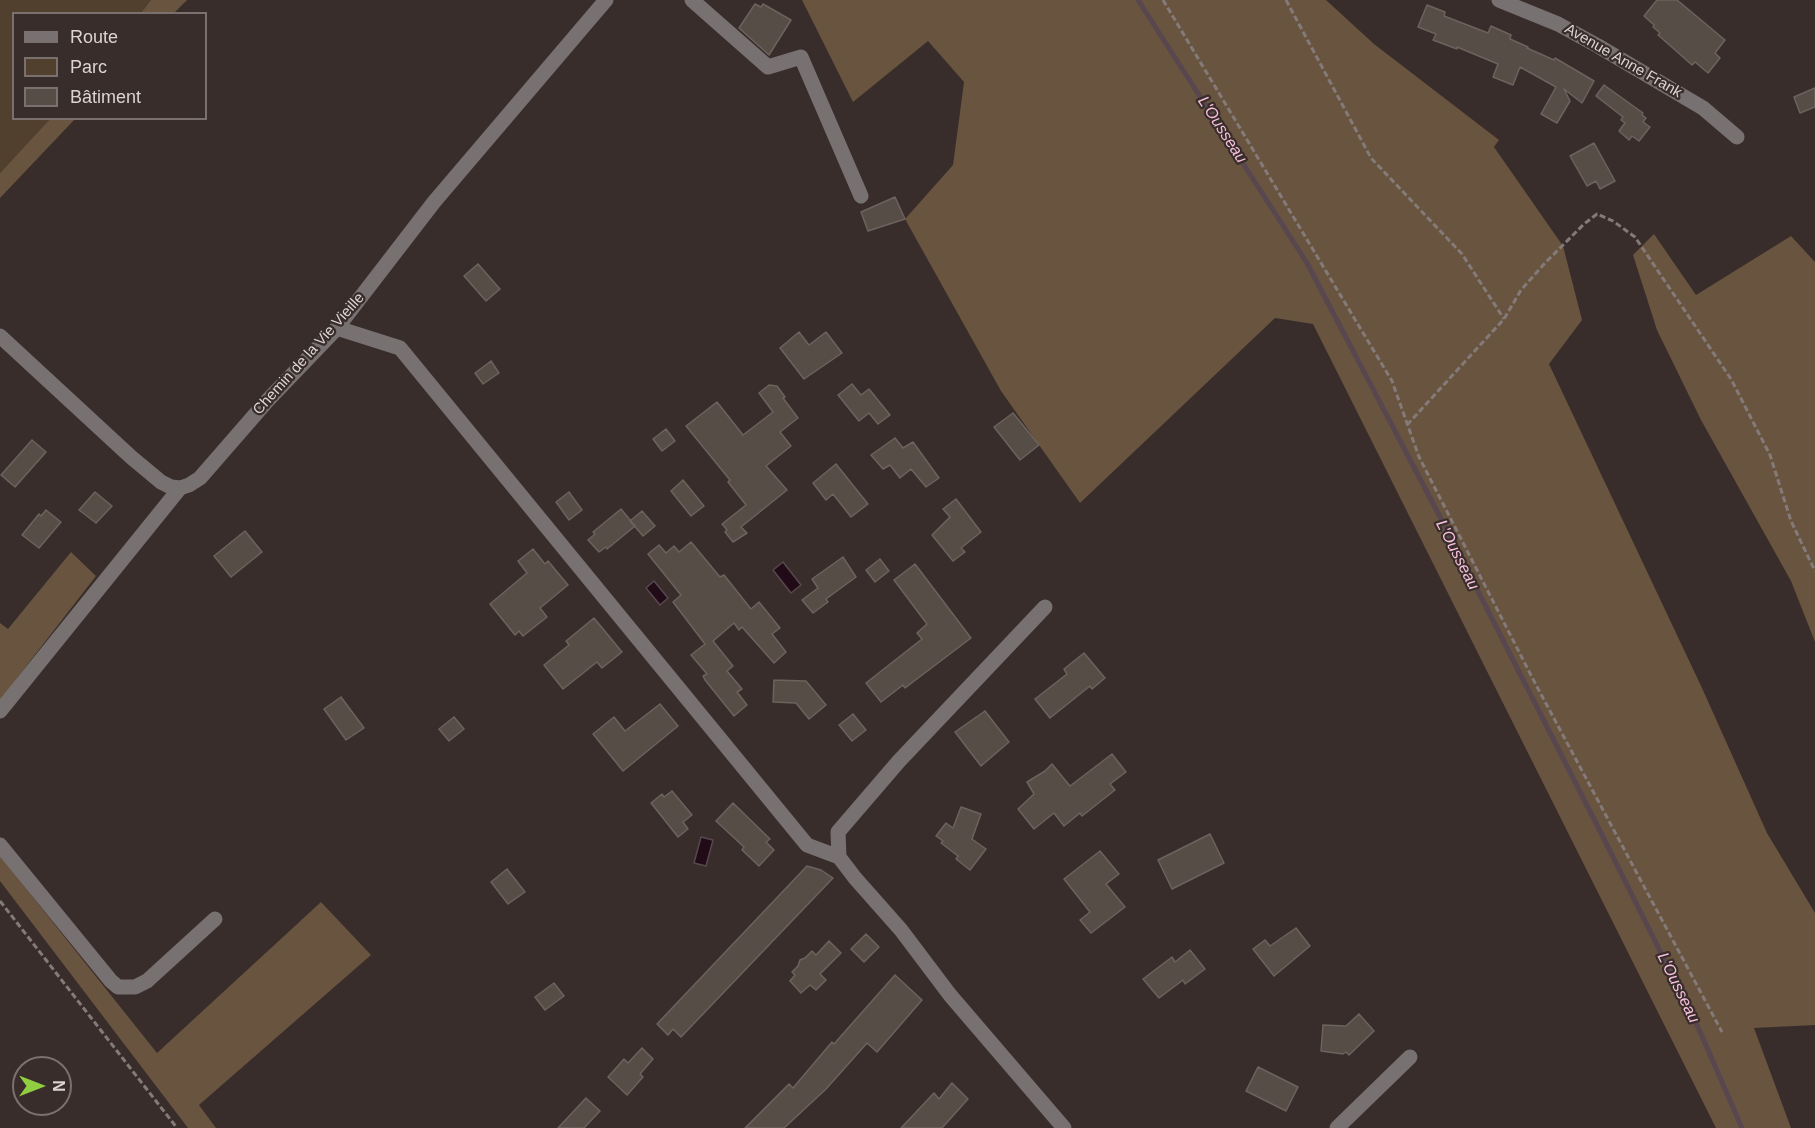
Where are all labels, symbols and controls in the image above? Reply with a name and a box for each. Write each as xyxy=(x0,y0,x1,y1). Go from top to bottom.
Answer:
legend xyxy=(12,12,207,120)
street label: Avenue Anne Frank xyxy=(1561,20,1685,102)
text: Route xyxy=(70,27,118,47)
text: Parc xyxy=(70,57,107,77)
text: Bâtiment xyxy=(70,87,141,107)
water label: L'Ousseau xyxy=(1193,93,1251,167)
street label: Chemin de la Vie Vieille xyxy=(249,289,369,419)
water label: L'Ousseau xyxy=(1431,517,1483,593)
water label: L'Ousseau xyxy=(1653,950,1703,1026)
north arrow xyxy=(12,1056,72,1116)
text: N xyxy=(50,1080,67,1092)

